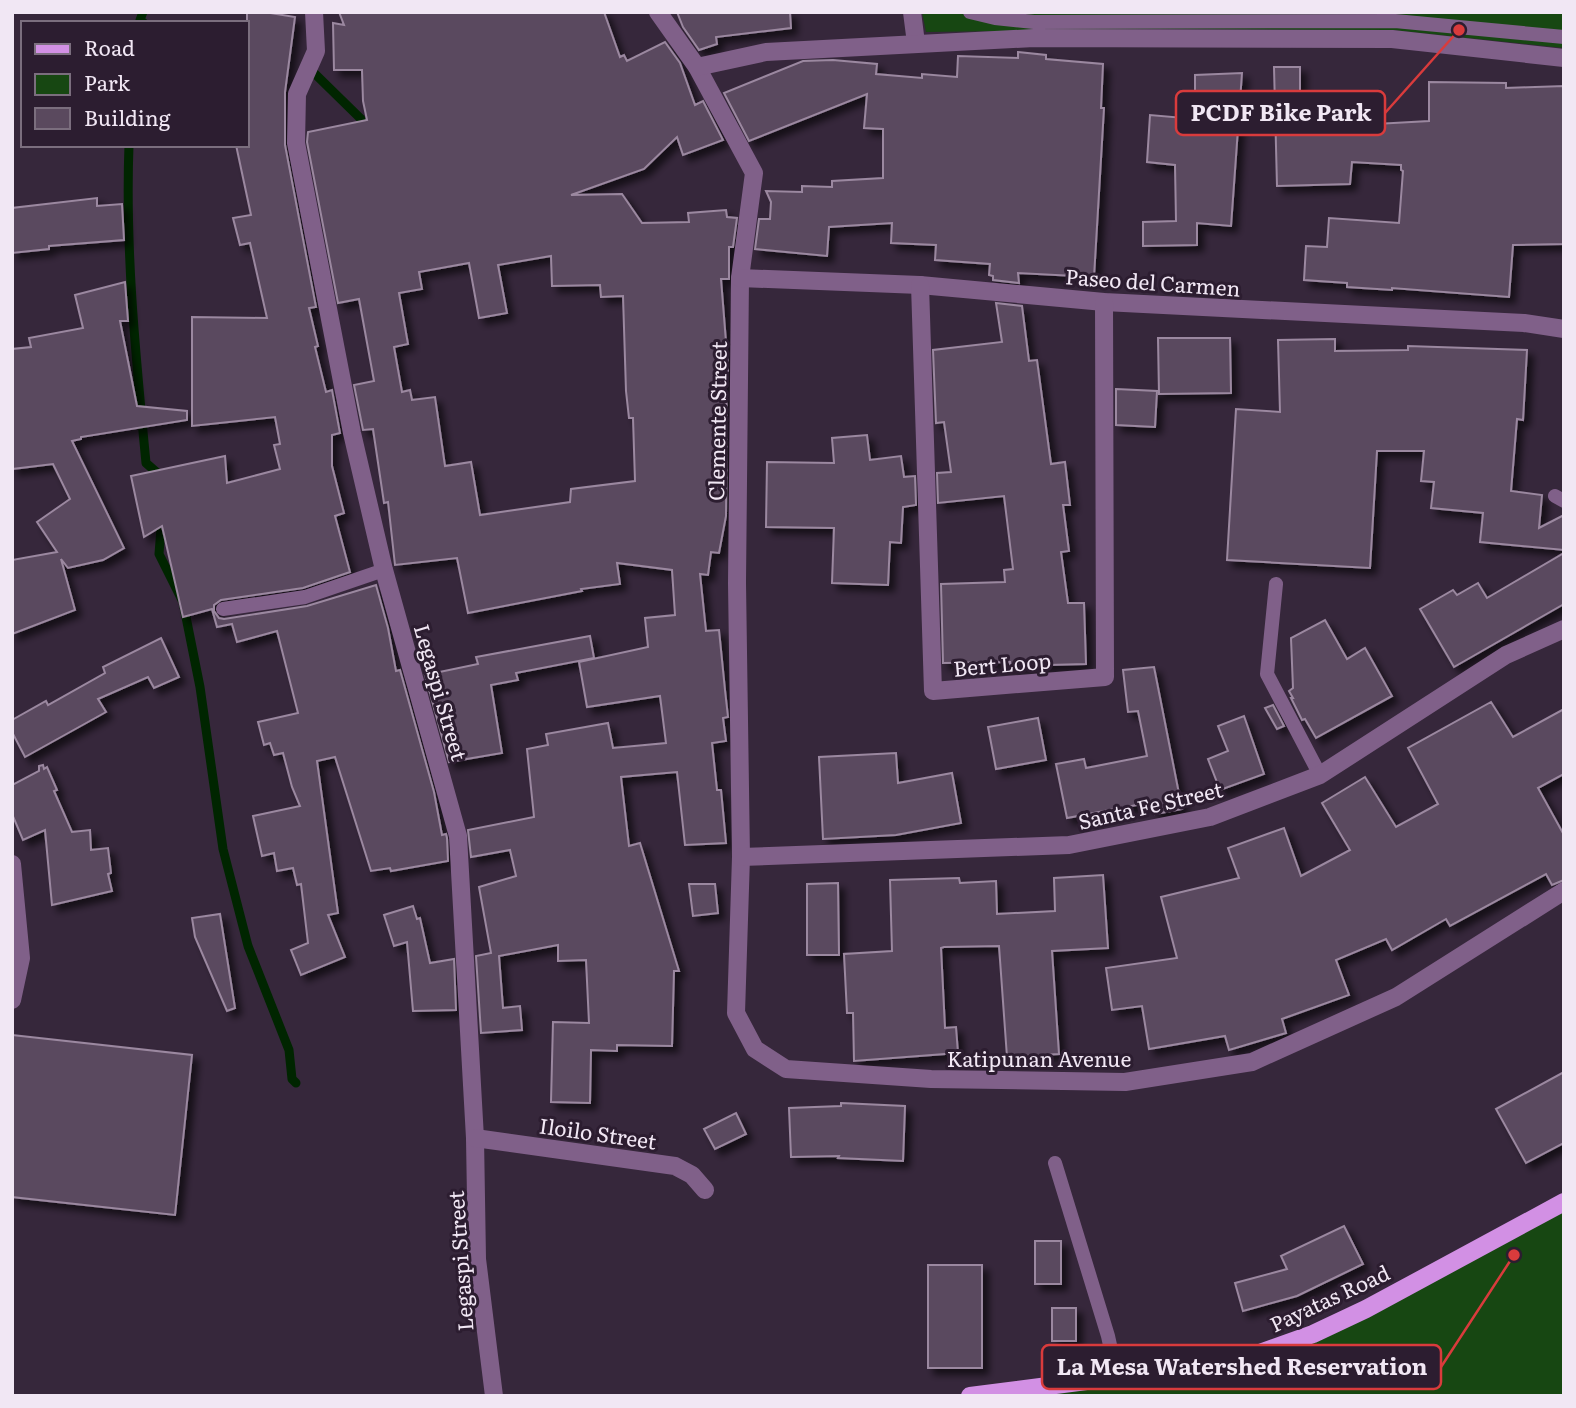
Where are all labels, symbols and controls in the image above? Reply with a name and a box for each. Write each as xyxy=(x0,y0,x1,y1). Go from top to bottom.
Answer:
legend xyxy=(21,21,248,147)
text: Road xyxy=(84,31,135,62)
text: Park xyxy=(84,66,130,97)
callout: PCDF Bike Park xyxy=(1176,91,1385,135)
text: PCDF Bike Park xyxy=(1190,94,1372,128)
text: Building xyxy=(84,101,171,132)
street label: Paseo del Carmen xyxy=(1064,259,1242,303)
street label: Clemente Street xyxy=(699,340,733,501)
street label: Legaspi Street xyxy=(408,620,476,764)
street label: Bert Loop xyxy=(952,643,1052,683)
street label: Santa Fe Street xyxy=(1075,772,1226,836)
street label: Katipunan Avenue xyxy=(947,1042,1131,1073)
street label: Iloilo Street xyxy=(537,1108,659,1156)
street label: Legaspi Street xyxy=(439,1189,479,1332)
street label: Payatas Road xyxy=(1264,1256,1394,1338)
callout: La Mesa Watershed Reservation xyxy=(1042,1345,1441,1389)
text: La Mesa Watershed Reservation xyxy=(1056,1348,1428,1382)

